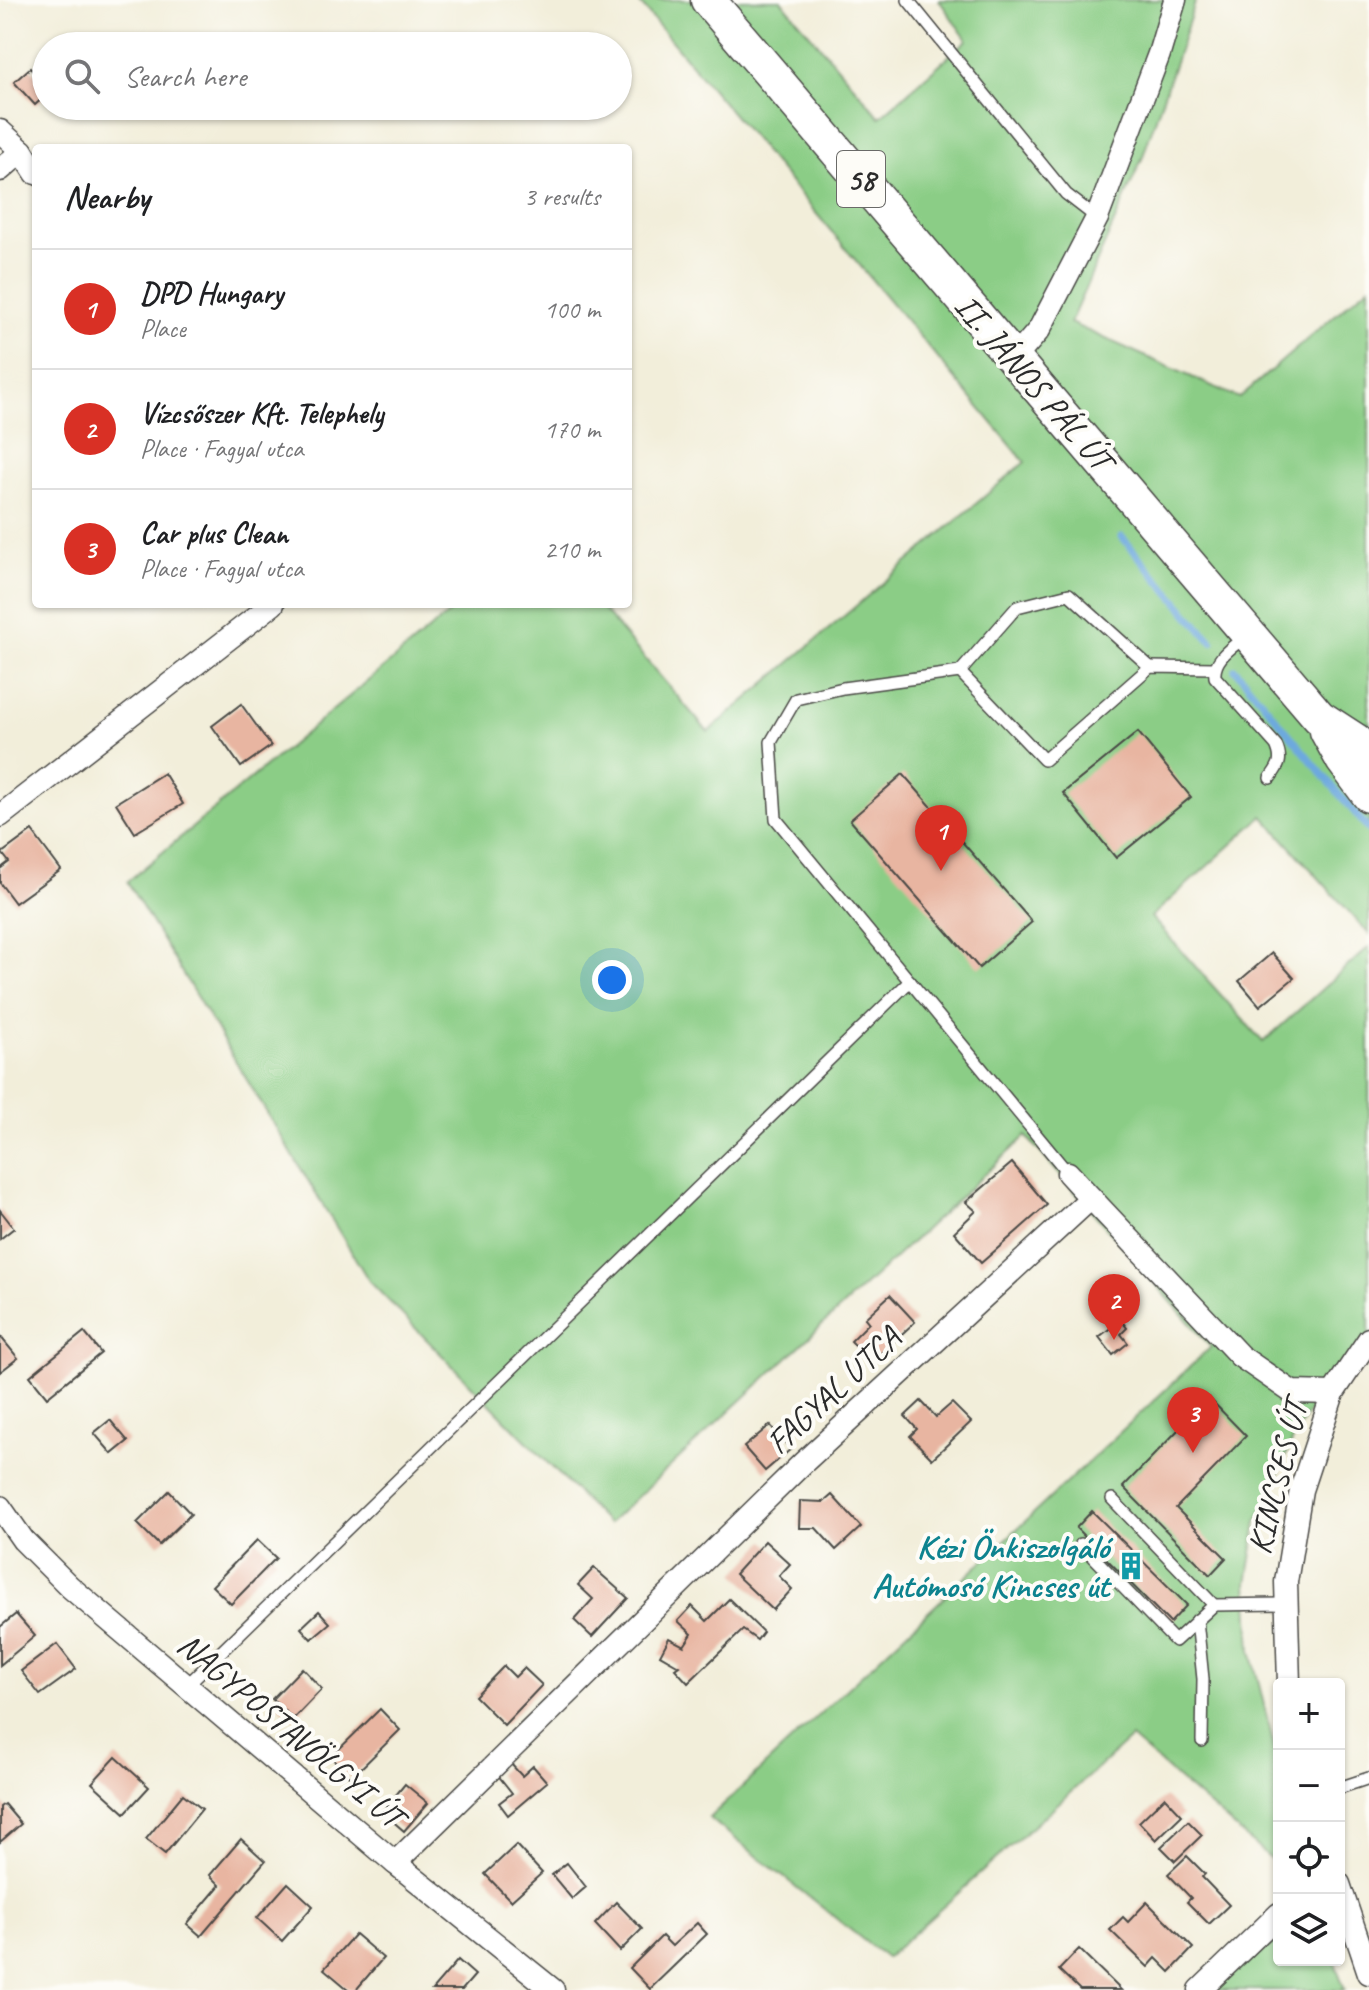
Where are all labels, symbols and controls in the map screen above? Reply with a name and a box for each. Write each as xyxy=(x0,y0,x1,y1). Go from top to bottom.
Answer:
search box xyxy=(32,32,632,120)
icon: search xyxy=(60,54,104,98)
text: Search here xyxy=(124,57,246,95)
road number: 58 xyxy=(837,151,885,207)
text: Nearby xyxy=(64,175,150,218)
text: 3 results xyxy=(524,180,600,213)
text: DPD Hungary xyxy=(140,274,283,312)
street label: II. JÁNOS PÁL ÚT xyxy=(946,285,1127,484)
text: 1 xyxy=(84,293,96,326)
text: 100 m xyxy=(544,293,600,326)
text: Place xyxy=(140,312,186,345)
text: Vízcsőszer Kft. Telephely xyxy=(140,394,383,432)
text: 2 xyxy=(84,413,96,446)
text: 170 m xyxy=(544,413,600,446)
text: Place · Fagyal utca xyxy=(140,432,303,465)
text: Car plus Clean xyxy=(140,514,288,552)
text: 3 xyxy=(84,533,96,566)
text: 210 m xyxy=(544,533,600,566)
text: Place · Fagyal utca xyxy=(140,552,303,585)
pin: 1 xyxy=(915,805,967,871)
your location xyxy=(592,960,632,1000)
pin: 2 xyxy=(1088,1274,1140,1340)
street label: FAGYAL UTCA xyxy=(757,1316,911,1463)
pin: 3 xyxy=(1167,1387,1219,1453)
street label: KINCSES ÚT xyxy=(1237,1390,1318,1558)
place label: Kézi Önkiszolgáló Autómosó Kincses út xyxy=(872,1525,1114,1607)
building icon: Kézi Önkiszolgáló Autómosó Kincses út xyxy=(1116,1551,1146,1581)
street label: NAGYPOSTAVÖLGYI ÚT xyxy=(169,1623,418,1841)
map controls xyxy=(1273,1678,1345,1966)
button: + xyxy=(1273,1678,1345,1750)
button: − xyxy=(1273,1750,1345,1822)
button: locate xyxy=(1273,1822,1345,1894)
button: layers xyxy=(1273,1894,1345,1966)

